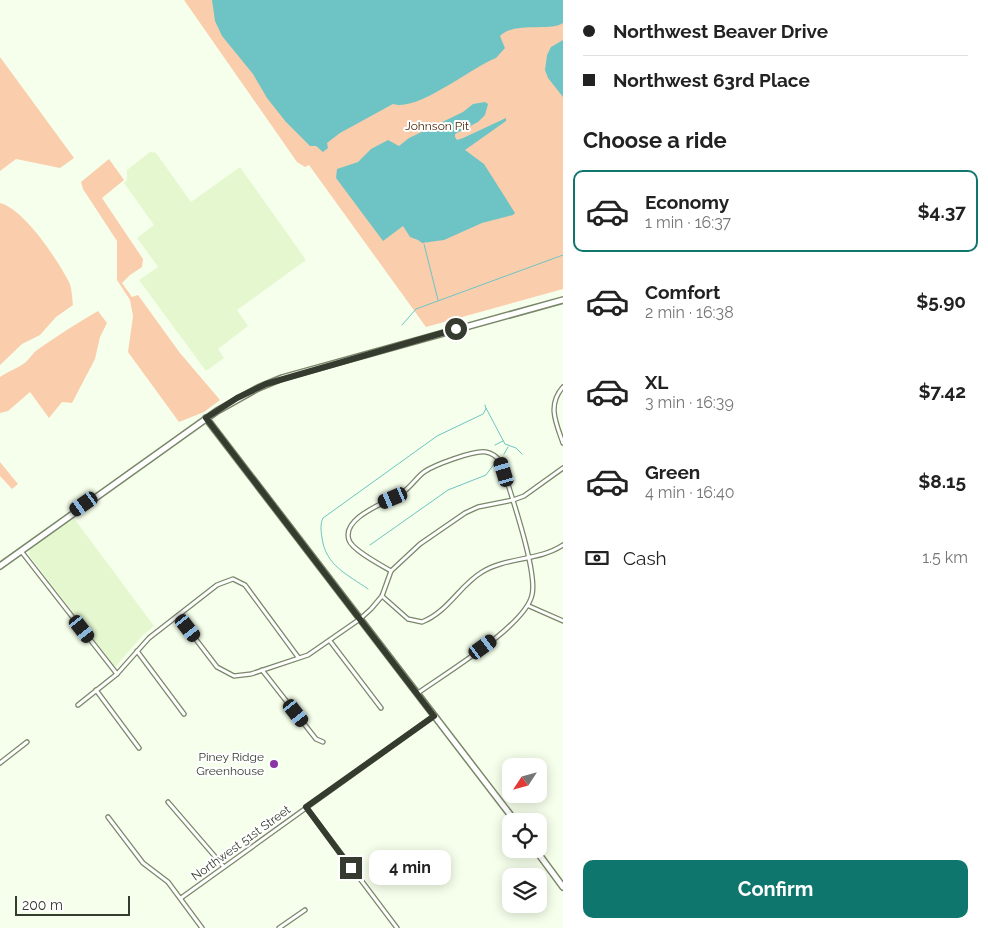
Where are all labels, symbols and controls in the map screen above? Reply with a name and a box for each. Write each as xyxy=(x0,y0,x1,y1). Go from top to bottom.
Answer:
text: Northwest Beaver Drive xyxy=(613,20,828,42)
text: Northwest 63rd Place xyxy=(613,69,810,91)
park label: Johnson Pit xyxy=(405,119,469,133)
text: Choose a ride xyxy=(583,127,727,153)
icon: car xyxy=(585,189,630,234)
text: Economy xyxy=(645,191,729,213)
text: $4.37 xyxy=(918,200,966,222)
text: 1 min · 16:37 xyxy=(645,213,731,232)
icon: car xyxy=(585,279,630,324)
text: Comfort xyxy=(645,281,720,303)
text: $5.90 xyxy=(916,290,966,312)
text: 2 min · 16:38 xyxy=(645,303,734,322)
route start xyxy=(445,318,467,340)
icon: car xyxy=(585,369,630,414)
text: XL xyxy=(645,371,668,393)
text: $7.42 xyxy=(919,380,966,402)
text: 3 min · 16:39 xyxy=(645,393,734,412)
car xyxy=(492,455,515,489)
icon: car xyxy=(585,459,630,504)
text: Green xyxy=(645,461,700,483)
text: $8.15 xyxy=(918,470,966,492)
text: 4 min · 16:40 xyxy=(645,483,735,502)
car xyxy=(376,485,409,511)
car xyxy=(67,489,100,519)
icon: cash xyxy=(583,544,611,572)
text: Cash xyxy=(623,547,667,569)
text: 1.5 km xyxy=(922,548,968,567)
car xyxy=(172,612,203,644)
car xyxy=(66,613,97,645)
car xyxy=(466,632,499,662)
car xyxy=(280,697,311,729)
place label: Piney Ridge Greenhouse xyxy=(196,750,264,778)
marker: Piney Ridge Greenhouse xyxy=(268,758,280,770)
north arrow xyxy=(502,758,548,802)
map controls xyxy=(502,758,547,913)
street label: Northwest 51st Street xyxy=(189,802,293,884)
button: locate xyxy=(502,813,547,858)
callout: 4 min xyxy=(368,850,451,886)
route end xyxy=(340,857,362,879)
text: 4 min xyxy=(389,858,431,877)
button: Confirm xyxy=(583,860,968,918)
button: layers xyxy=(502,868,547,913)
scale bar xyxy=(15,893,130,916)
text: 200 m xyxy=(22,897,63,913)

